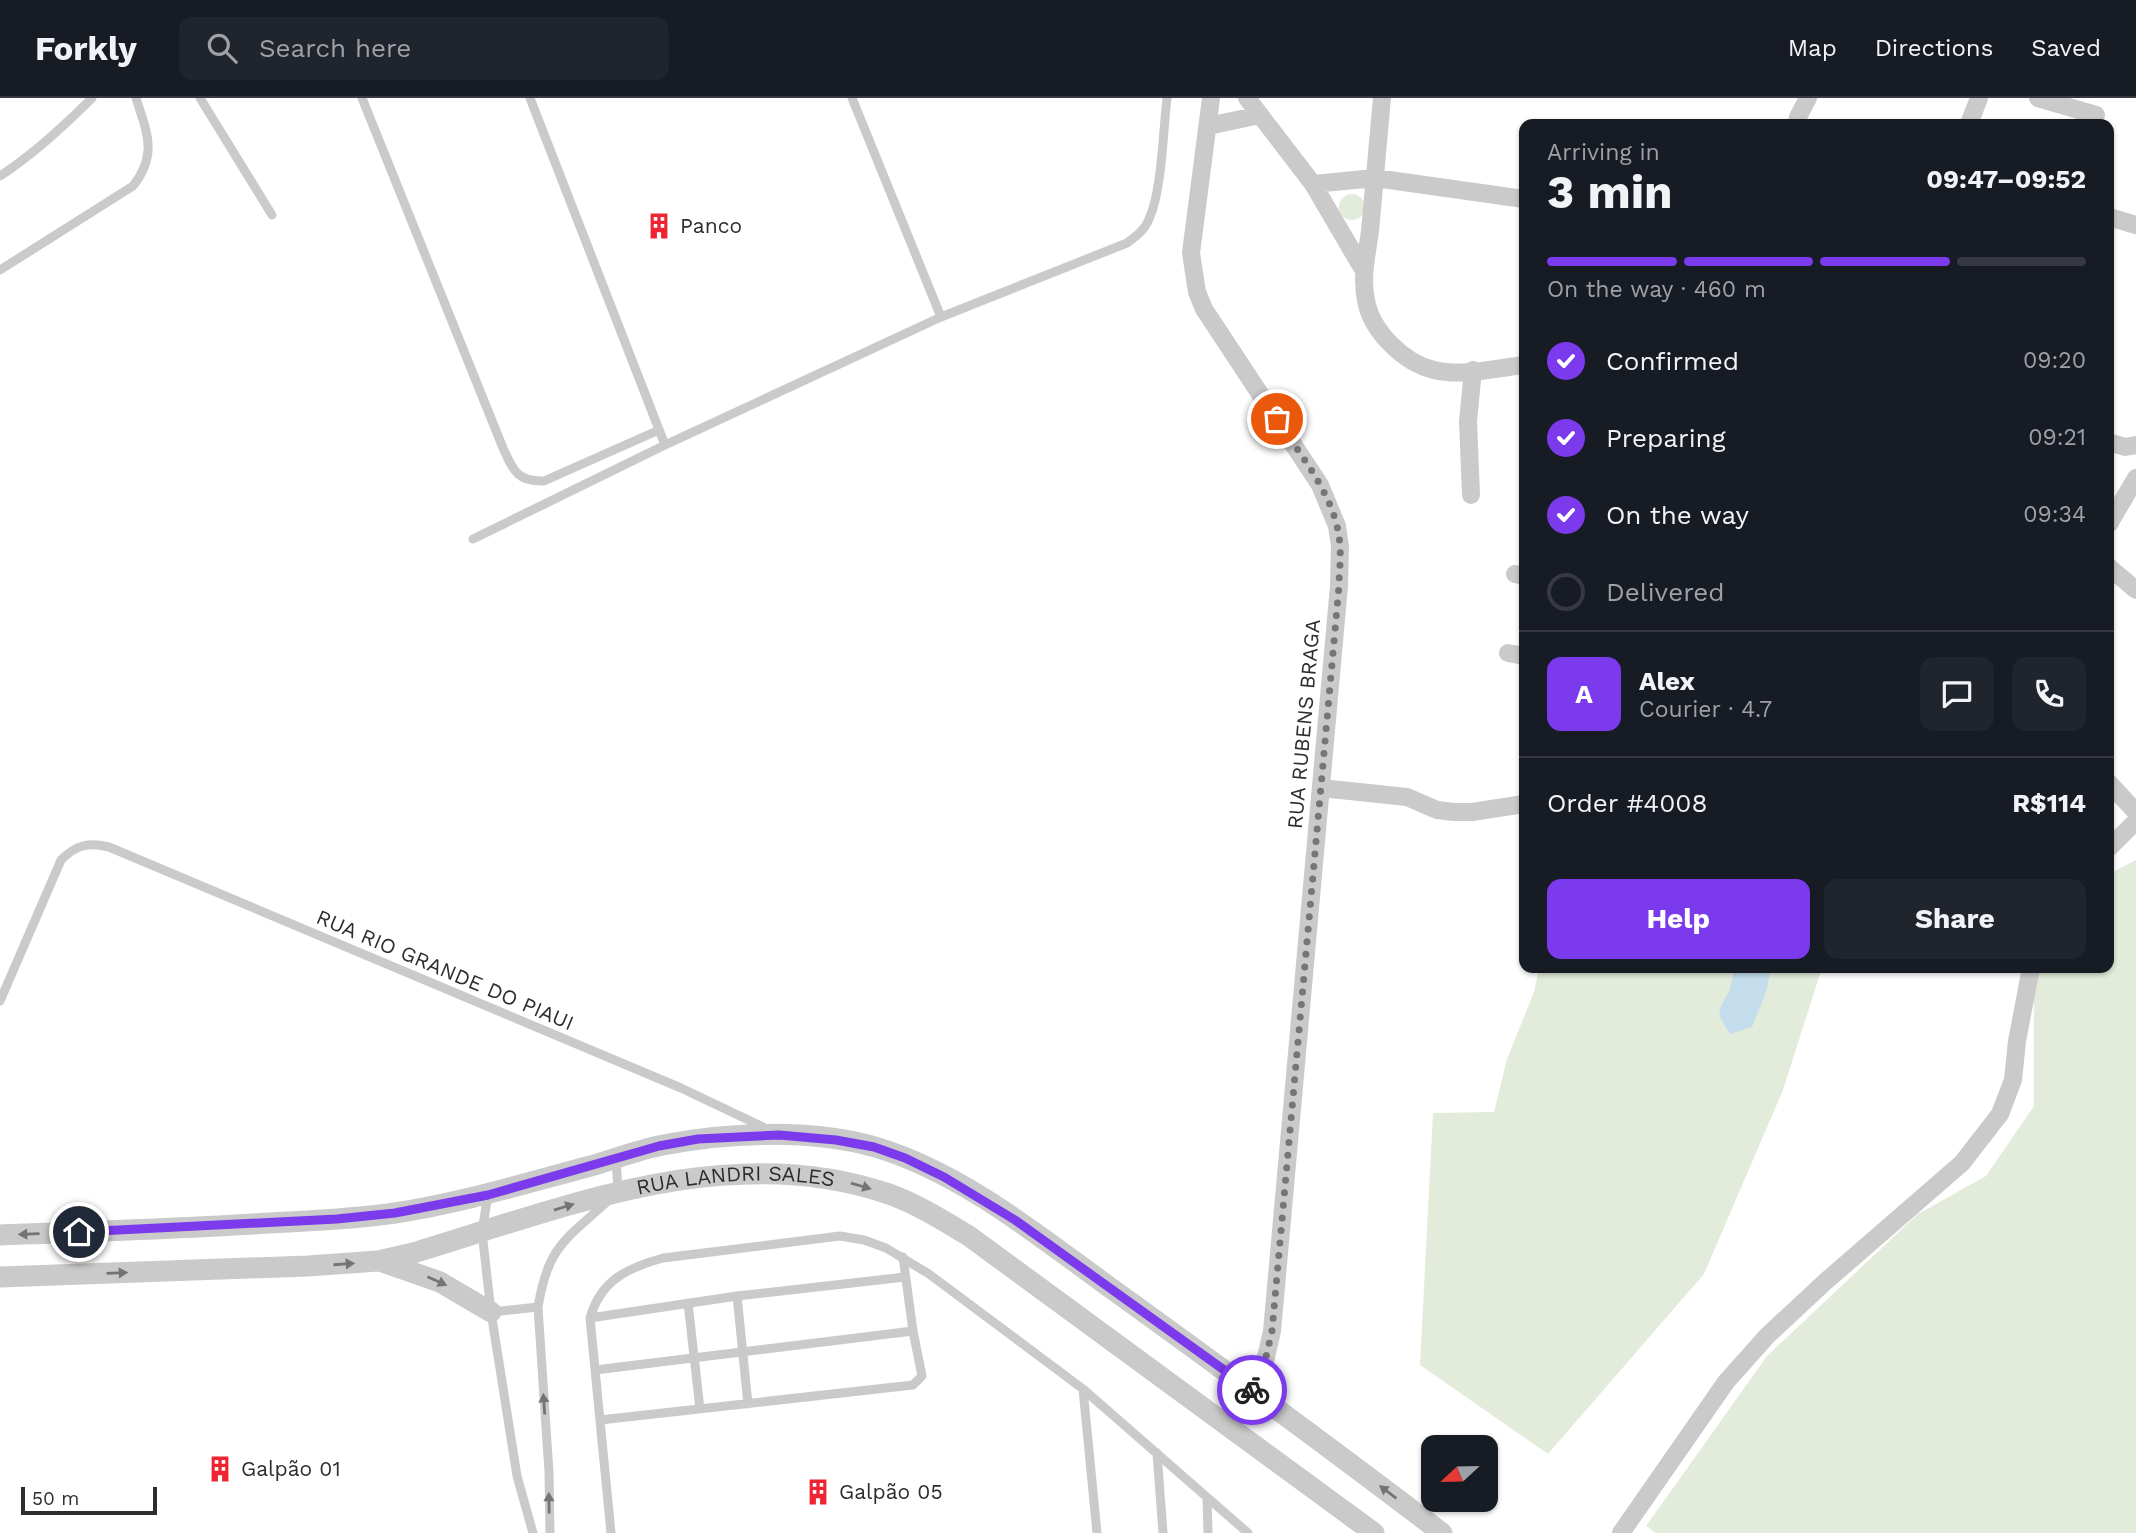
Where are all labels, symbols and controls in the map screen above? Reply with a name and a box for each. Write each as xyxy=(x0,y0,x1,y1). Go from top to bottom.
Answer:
search box xyxy=(179,17,669,80)
text: Forkly xyxy=(35,29,137,68)
icon: search xyxy=(203,29,241,67)
text: Search here xyxy=(259,33,411,63)
text: Map xyxy=(1788,34,1837,62)
text: Directions xyxy=(1875,34,1993,62)
text: Saved xyxy=(2031,34,2101,62)
text: Arriving in xyxy=(1547,139,1660,166)
text: 09:47–09:52 xyxy=(1926,164,2086,194)
text: 3 min xyxy=(1547,165,1673,219)
building icon: Panco xyxy=(644,211,674,241)
place label: Panco xyxy=(680,213,742,238)
text: On the way · 460 m xyxy=(1547,276,1766,303)
icon: check xyxy=(1547,342,1585,380)
text: Confirmed xyxy=(1606,346,1739,376)
text: 09:20 xyxy=(2023,347,2086,374)
pin xyxy=(1247,389,1307,449)
icon: bag xyxy=(1258,400,1296,438)
icon: check xyxy=(1547,419,1585,457)
text: Preparing xyxy=(1606,423,1726,453)
text: 09:21 xyxy=(2028,424,2086,451)
icon: check xyxy=(1547,496,1585,534)
text: On the way xyxy=(1606,500,1749,530)
text: 09:34 xyxy=(2023,501,2086,528)
text: Delivered xyxy=(1606,577,1725,607)
street label: RUA RUBENS BRAGA xyxy=(1282,618,1325,830)
button: chat xyxy=(1920,657,1994,731)
button: phone xyxy=(2012,657,2086,731)
text: Alex xyxy=(1639,666,1695,696)
text: A xyxy=(1575,679,1593,709)
text: Courier · 4.7 xyxy=(1639,696,1772,723)
text: Order #4008 xyxy=(1547,788,1708,818)
text: R$114 xyxy=(2012,788,2086,818)
button: Help xyxy=(1547,879,1810,959)
button: Share xyxy=(1824,879,2086,959)
street label: RUA RIO GRANDE DO PIAUI xyxy=(313,904,578,1035)
street label: RUA LANDRI SALES xyxy=(634,1160,837,1200)
one-way arrow xyxy=(850,1181,872,1192)
pin xyxy=(49,1202,109,1262)
one-way arrow xyxy=(554,1202,575,1212)
icon: home xyxy=(60,1213,98,1251)
one-way arrow xyxy=(18,1228,40,1239)
one-way arrow xyxy=(334,1258,356,1269)
one-way arrow xyxy=(106,1267,128,1278)
one-way arrow xyxy=(427,1275,447,1287)
courier xyxy=(1217,1355,1287,1425)
icon: bike xyxy=(1233,1371,1271,1409)
one-way arrow xyxy=(539,1393,550,1415)
north arrow xyxy=(1421,1435,1498,1512)
map controls xyxy=(1421,1435,1498,1512)
building icon: Galpão 01 xyxy=(205,1454,235,1484)
place label: Galpão 01 xyxy=(241,1456,341,1481)
building icon: Galpão 05 xyxy=(803,1477,833,1507)
place label: Galpão 05 xyxy=(839,1479,943,1504)
scale bar xyxy=(21,1484,158,1516)
one-way arrow xyxy=(1379,1485,1397,1499)
text: 50 m xyxy=(32,1487,79,1510)
one-way arrow xyxy=(543,1491,555,1513)

